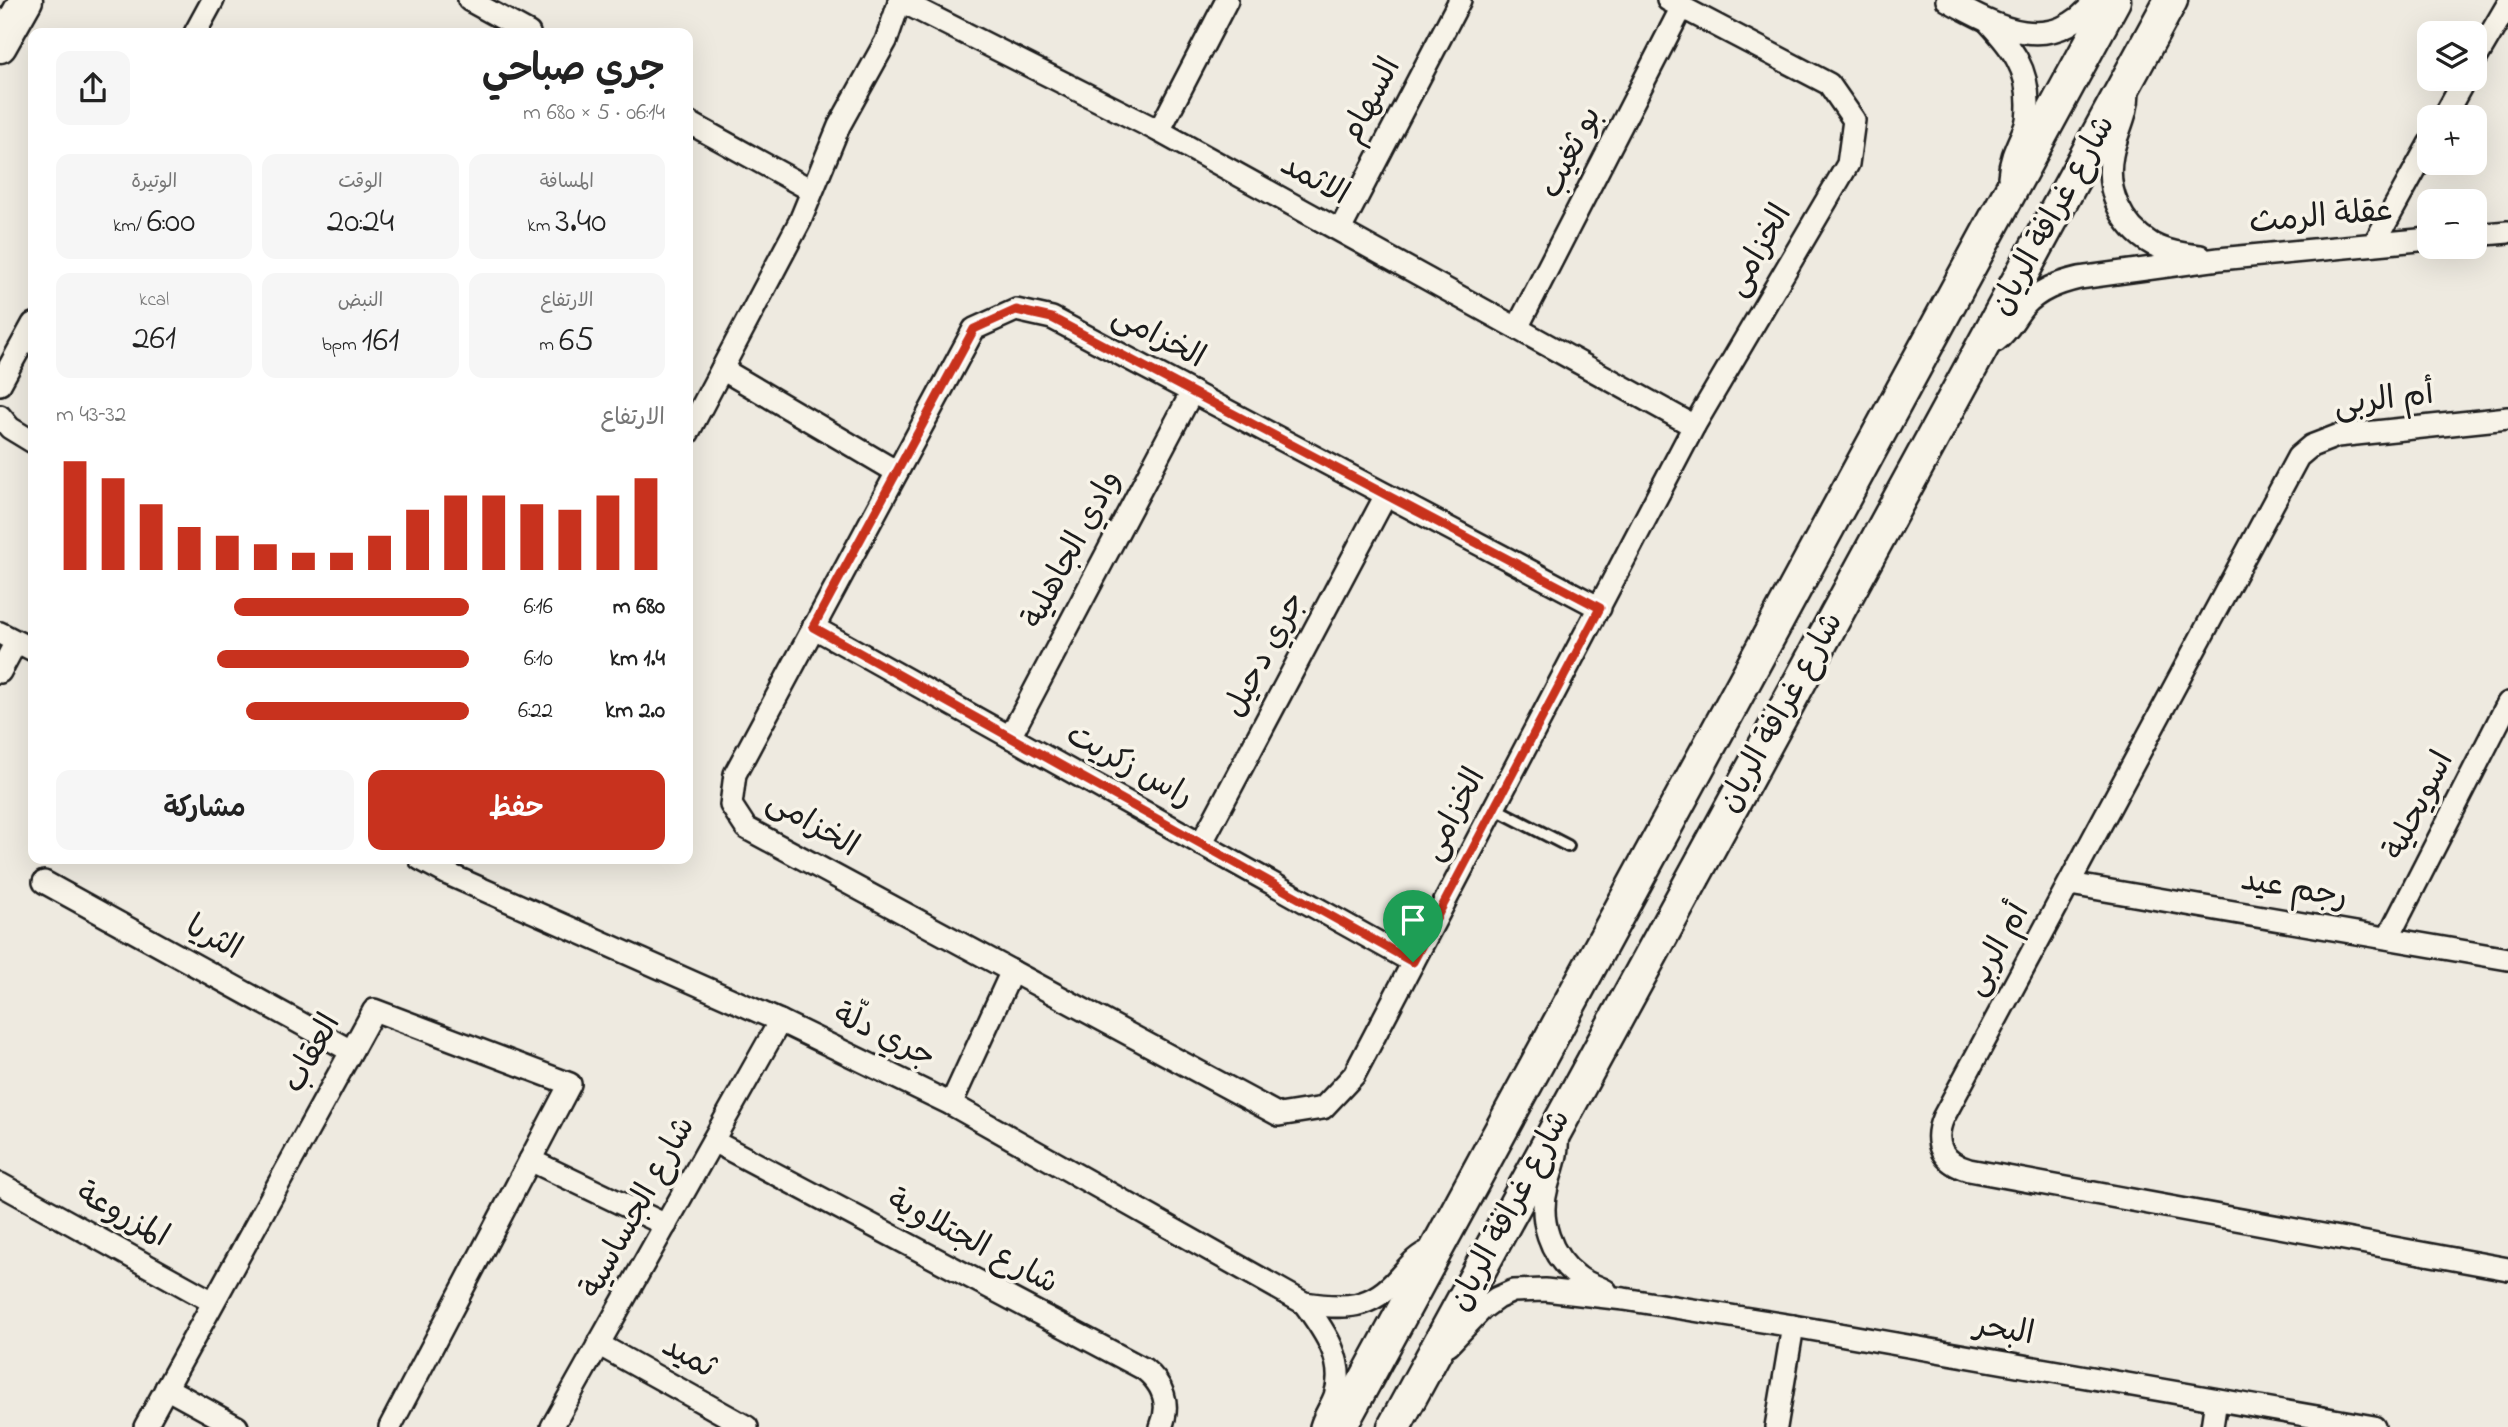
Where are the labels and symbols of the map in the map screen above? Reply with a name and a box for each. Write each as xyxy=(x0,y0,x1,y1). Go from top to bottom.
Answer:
street label: السهام xyxy=(1330,49,1414,153)
street label: بو ثغيب xyxy=(1529,99,1615,207)
street label: شارع غرافة الريان xyxy=(1979,107,2129,325)
street label: الاثمد xyxy=(1271,143,1357,219)
street label: عقلة الرمث xyxy=(2247,188,2395,248)
street label: الخزامى xyxy=(1715,196,1805,306)
street label: الخزامى xyxy=(1103,294,1213,382)
street label: أم الربى xyxy=(2332,372,2437,430)
street label: وادي الجاهلية xyxy=(1011,462,1135,638)
street label: جري دحيل xyxy=(1213,584,1319,726)
street label: شارع غرافة الريان xyxy=(1707,604,1857,822)
street label: راس زكريت xyxy=(1057,713,1201,821)
street label: اسويحلية xyxy=(2373,743,2467,869)
street label: الخزامى xyxy=(1411,760,1499,870)
street label: الخزامى xyxy=(757,779,867,871)
street label: رجم عيد xyxy=(2237,858,2351,922)
pin xyxy=(1383,890,1443,962)
street label: أم الربى xyxy=(1953,895,2043,1005)
street label: الثريا xyxy=(176,904,250,974)
street label: جري دلّة xyxy=(825,991,944,1082)
street label: العقاب xyxy=(272,1006,354,1102)
street label: شارع غرافة الريان xyxy=(1438,1102,1584,1320)
street label: شارع الجساسية xyxy=(570,1108,708,1308)
street label: المزروعة xyxy=(67,1171,177,1261)
street label: شارع الجتلاوية xyxy=(878,1178,1066,1308)
street label: البحر xyxy=(1968,1302,2038,1359)
street label: ثميد xyxy=(653,1324,725,1393)

